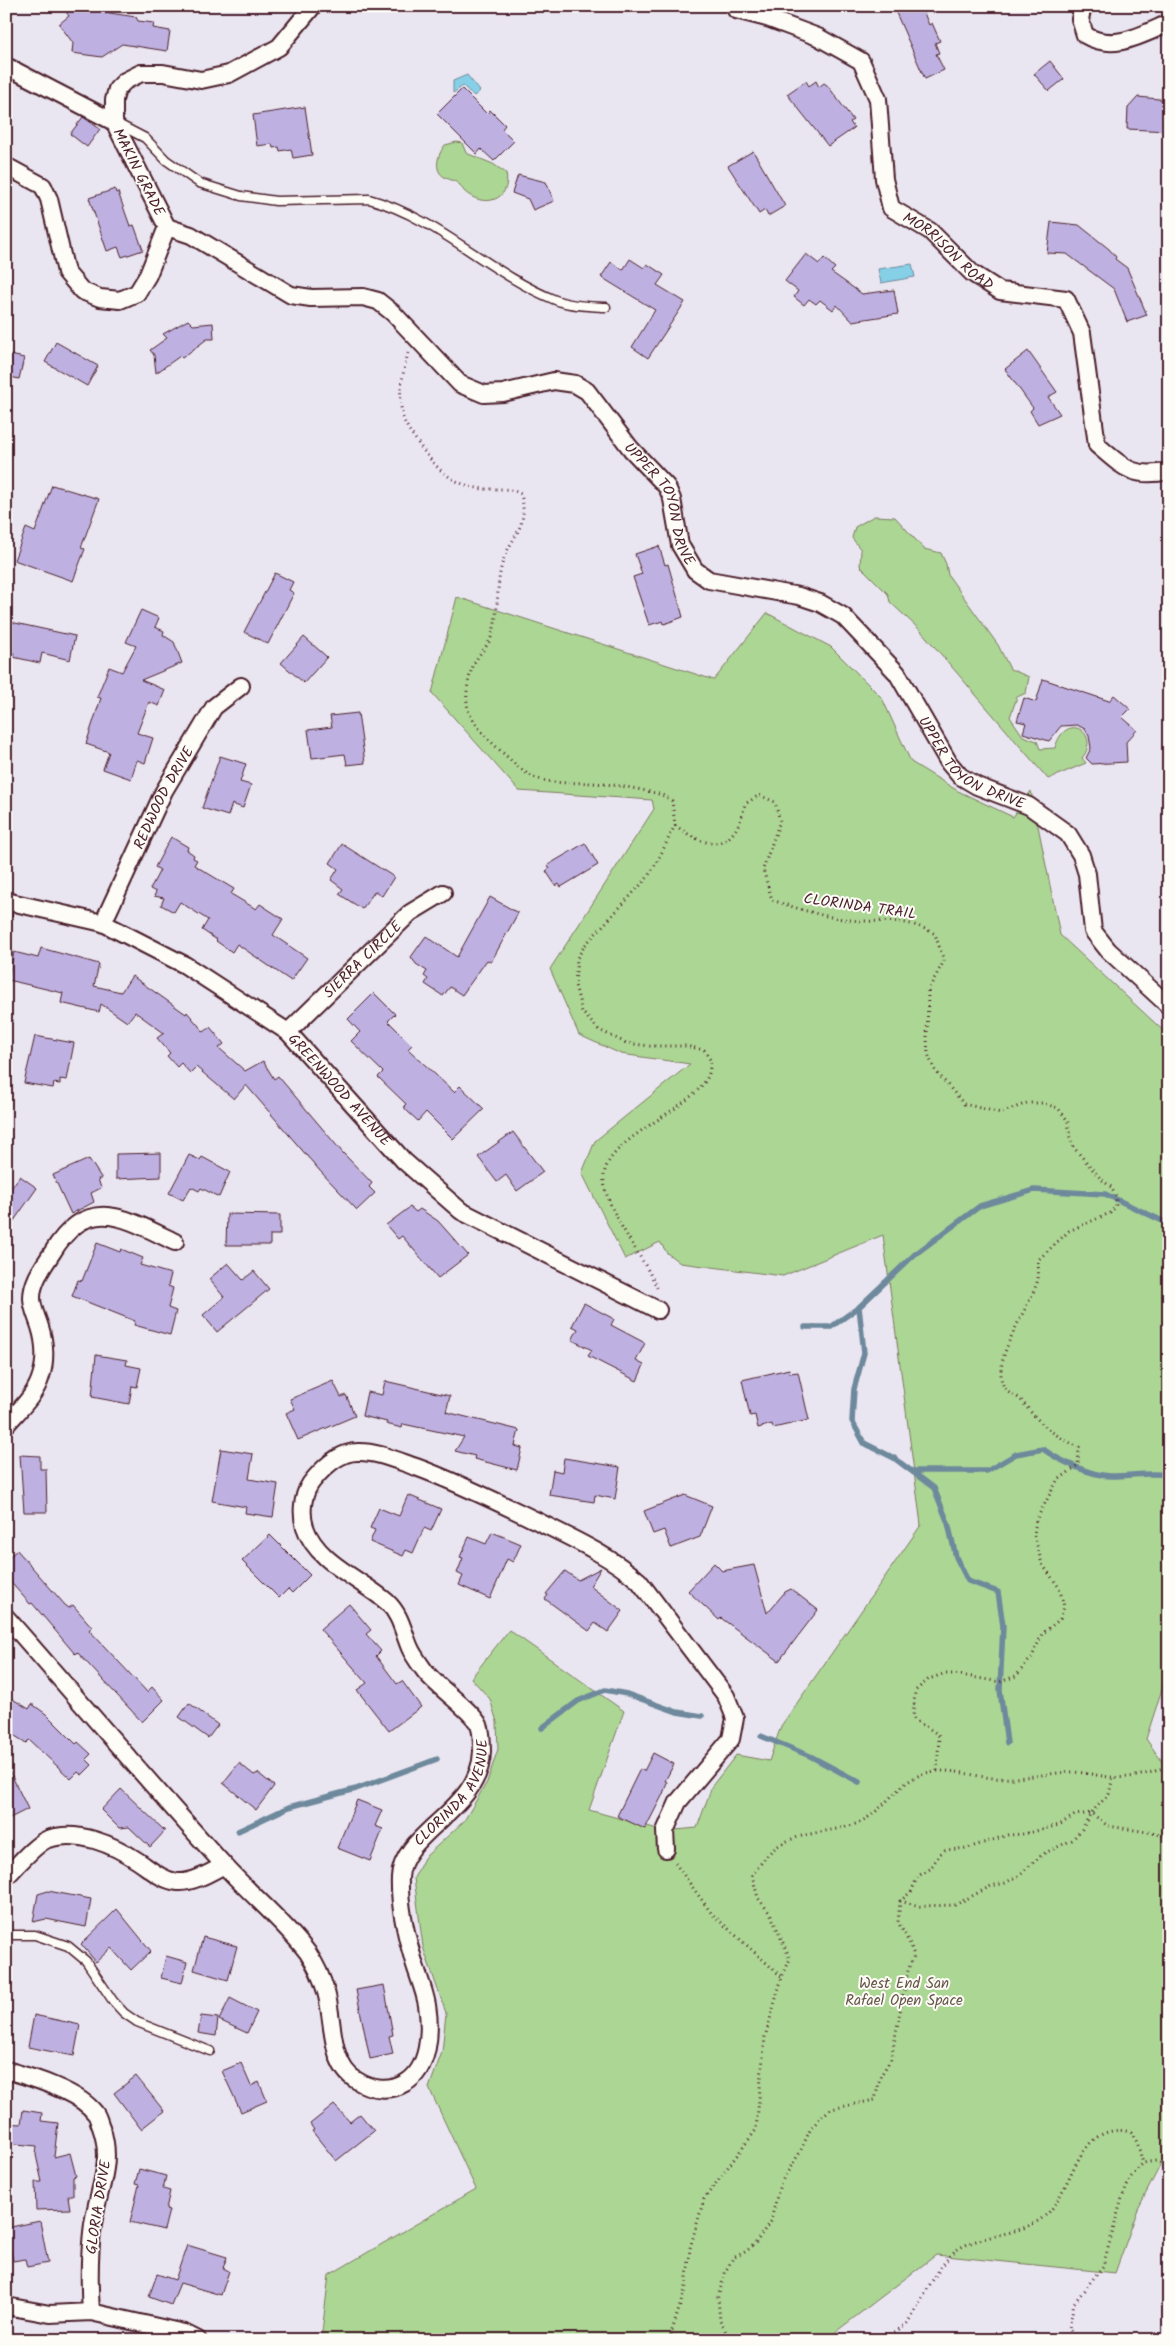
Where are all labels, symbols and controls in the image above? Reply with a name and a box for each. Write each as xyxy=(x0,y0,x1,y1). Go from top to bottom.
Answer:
street label: MAKIN GRADE xyxy=(106,124,171,222)
street label: MORRISON ROAD xyxy=(898,206,999,297)
street label: UPPER TOYON DRIVE xyxy=(617,438,701,572)
street label: UPPER TOYON DRIVE xyxy=(911,712,1029,817)
street label: REDWOOD DRIVE xyxy=(128,741,201,854)
street label: CLORINDA TRAIL xyxy=(802,887,918,927)
street label: SIERRA CIRCLE xyxy=(318,915,409,1004)
street label: GREENWOOD AVENUE xyxy=(282,1028,397,1153)
street label: CLORINDA AVENUE xyxy=(408,1738,495,1852)
park label: West End San Rafael Open Space xyxy=(845,1972,963,2013)
street label: GLORIA DRIVE xyxy=(80,2157,118,2256)

